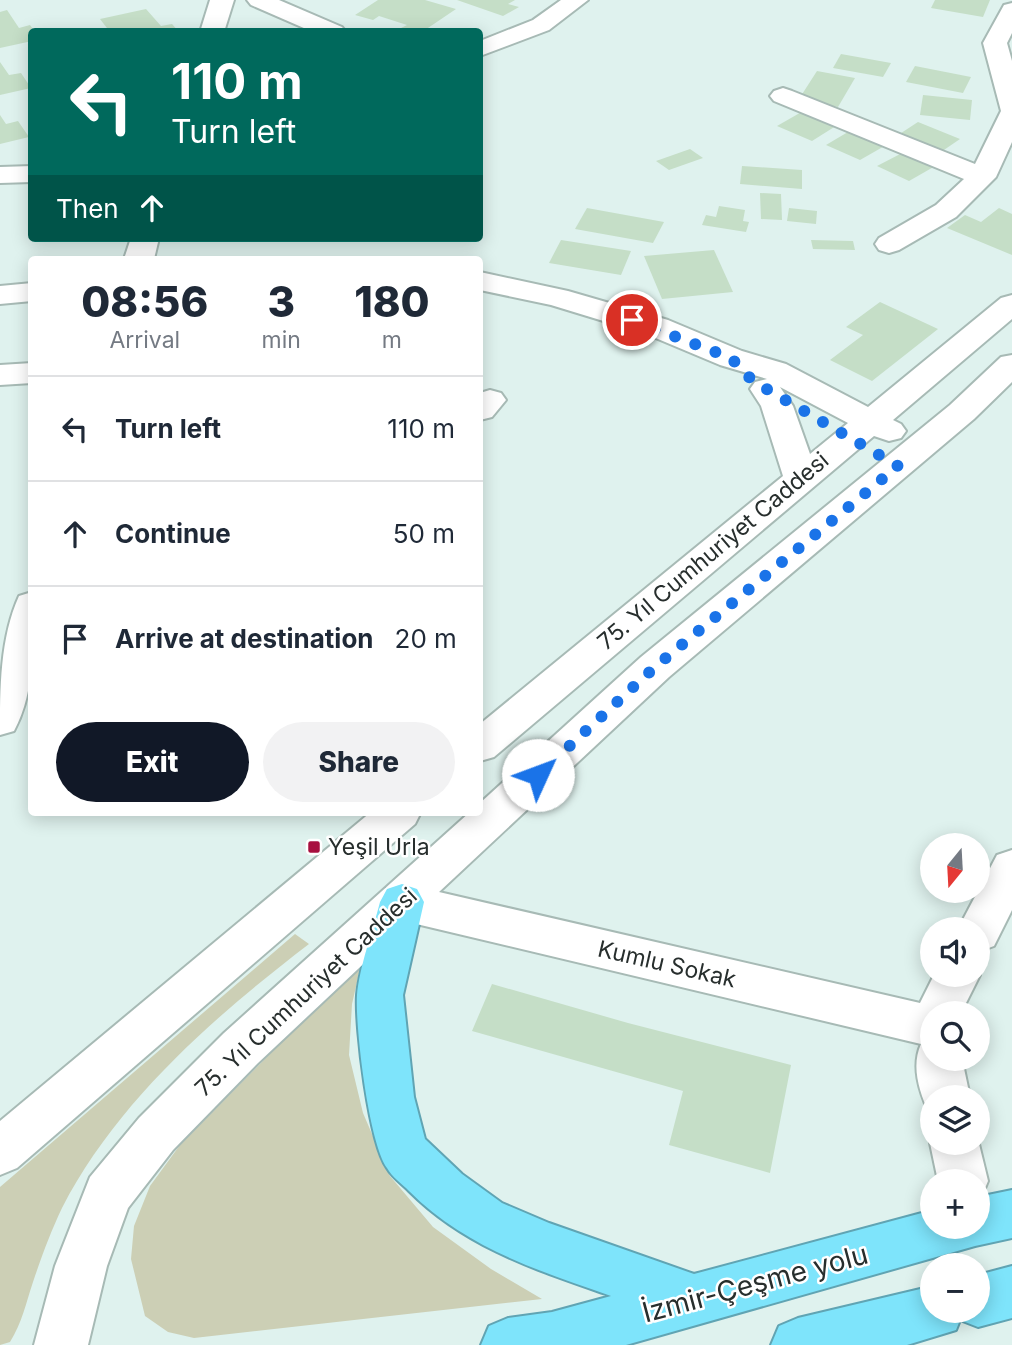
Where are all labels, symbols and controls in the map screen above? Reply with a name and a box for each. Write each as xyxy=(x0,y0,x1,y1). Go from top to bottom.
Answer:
text: 110 m xyxy=(171,52,303,111)
icon: left xyxy=(56,56,147,147)
text: Turn left xyxy=(171,112,296,151)
icon: ahead xyxy=(133,189,171,227)
text: Then xyxy=(56,193,119,224)
text: 08:56 xyxy=(81,276,208,327)
text: 3 xyxy=(267,276,295,327)
text: 180 xyxy=(354,276,430,327)
pin xyxy=(602,290,662,350)
icon: arrive xyxy=(613,301,651,339)
text: Arrival xyxy=(109,326,180,354)
text: min xyxy=(262,326,301,354)
text: m xyxy=(382,326,402,354)
icon: left xyxy=(56,410,94,448)
text: Turn left xyxy=(115,413,221,444)
text: 110 m xyxy=(387,413,455,444)
street label: 75. Yıl Cumhuriyet Caddesi xyxy=(592,446,834,656)
icon: ahead xyxy=(56,515,94,553)
text: Continue xyxy=(115,518,231,549)
text: 50 m xyxy=(393,518,455,549)
icon: arrive xyxy=(56,620,94,658)
text: Arrive at destination xyxy=(115,623,374,654)
text: 20 m xyxy=(395,623,457,654)
button: Exit xyxy=(56,722,249,802)
button: Share xyxy=(263,722,455,802)
position arrow xyxy=(501,738,575,812)
place label: Yeşil Urla xyxy=(328,833,430,861)
north arrow xyxy=(920,833,990,903)
map controls xyxy=(920,833,990,1323)
marker: Yeşil Urla xyxy=(306,839,322,855)
street label: 75. Yıl Cumhuriyet Caddesi xyxy=(189,882,423,1102)
button: sound xyxy=(920,917,990,987)
street label: Kumlu Sokak xyxy=(595,935,739,994)
button: search xyxy=(920,1001,990,1071)
button: layers xyxy=(920,1085,990,1155)
button: + xyxy=(920,1169,990,1239)
street label: İzmir-Çeşme yolu xyxy=(638,1237,872,1329)
button: − xyxy=(920,1253,990,1323)

